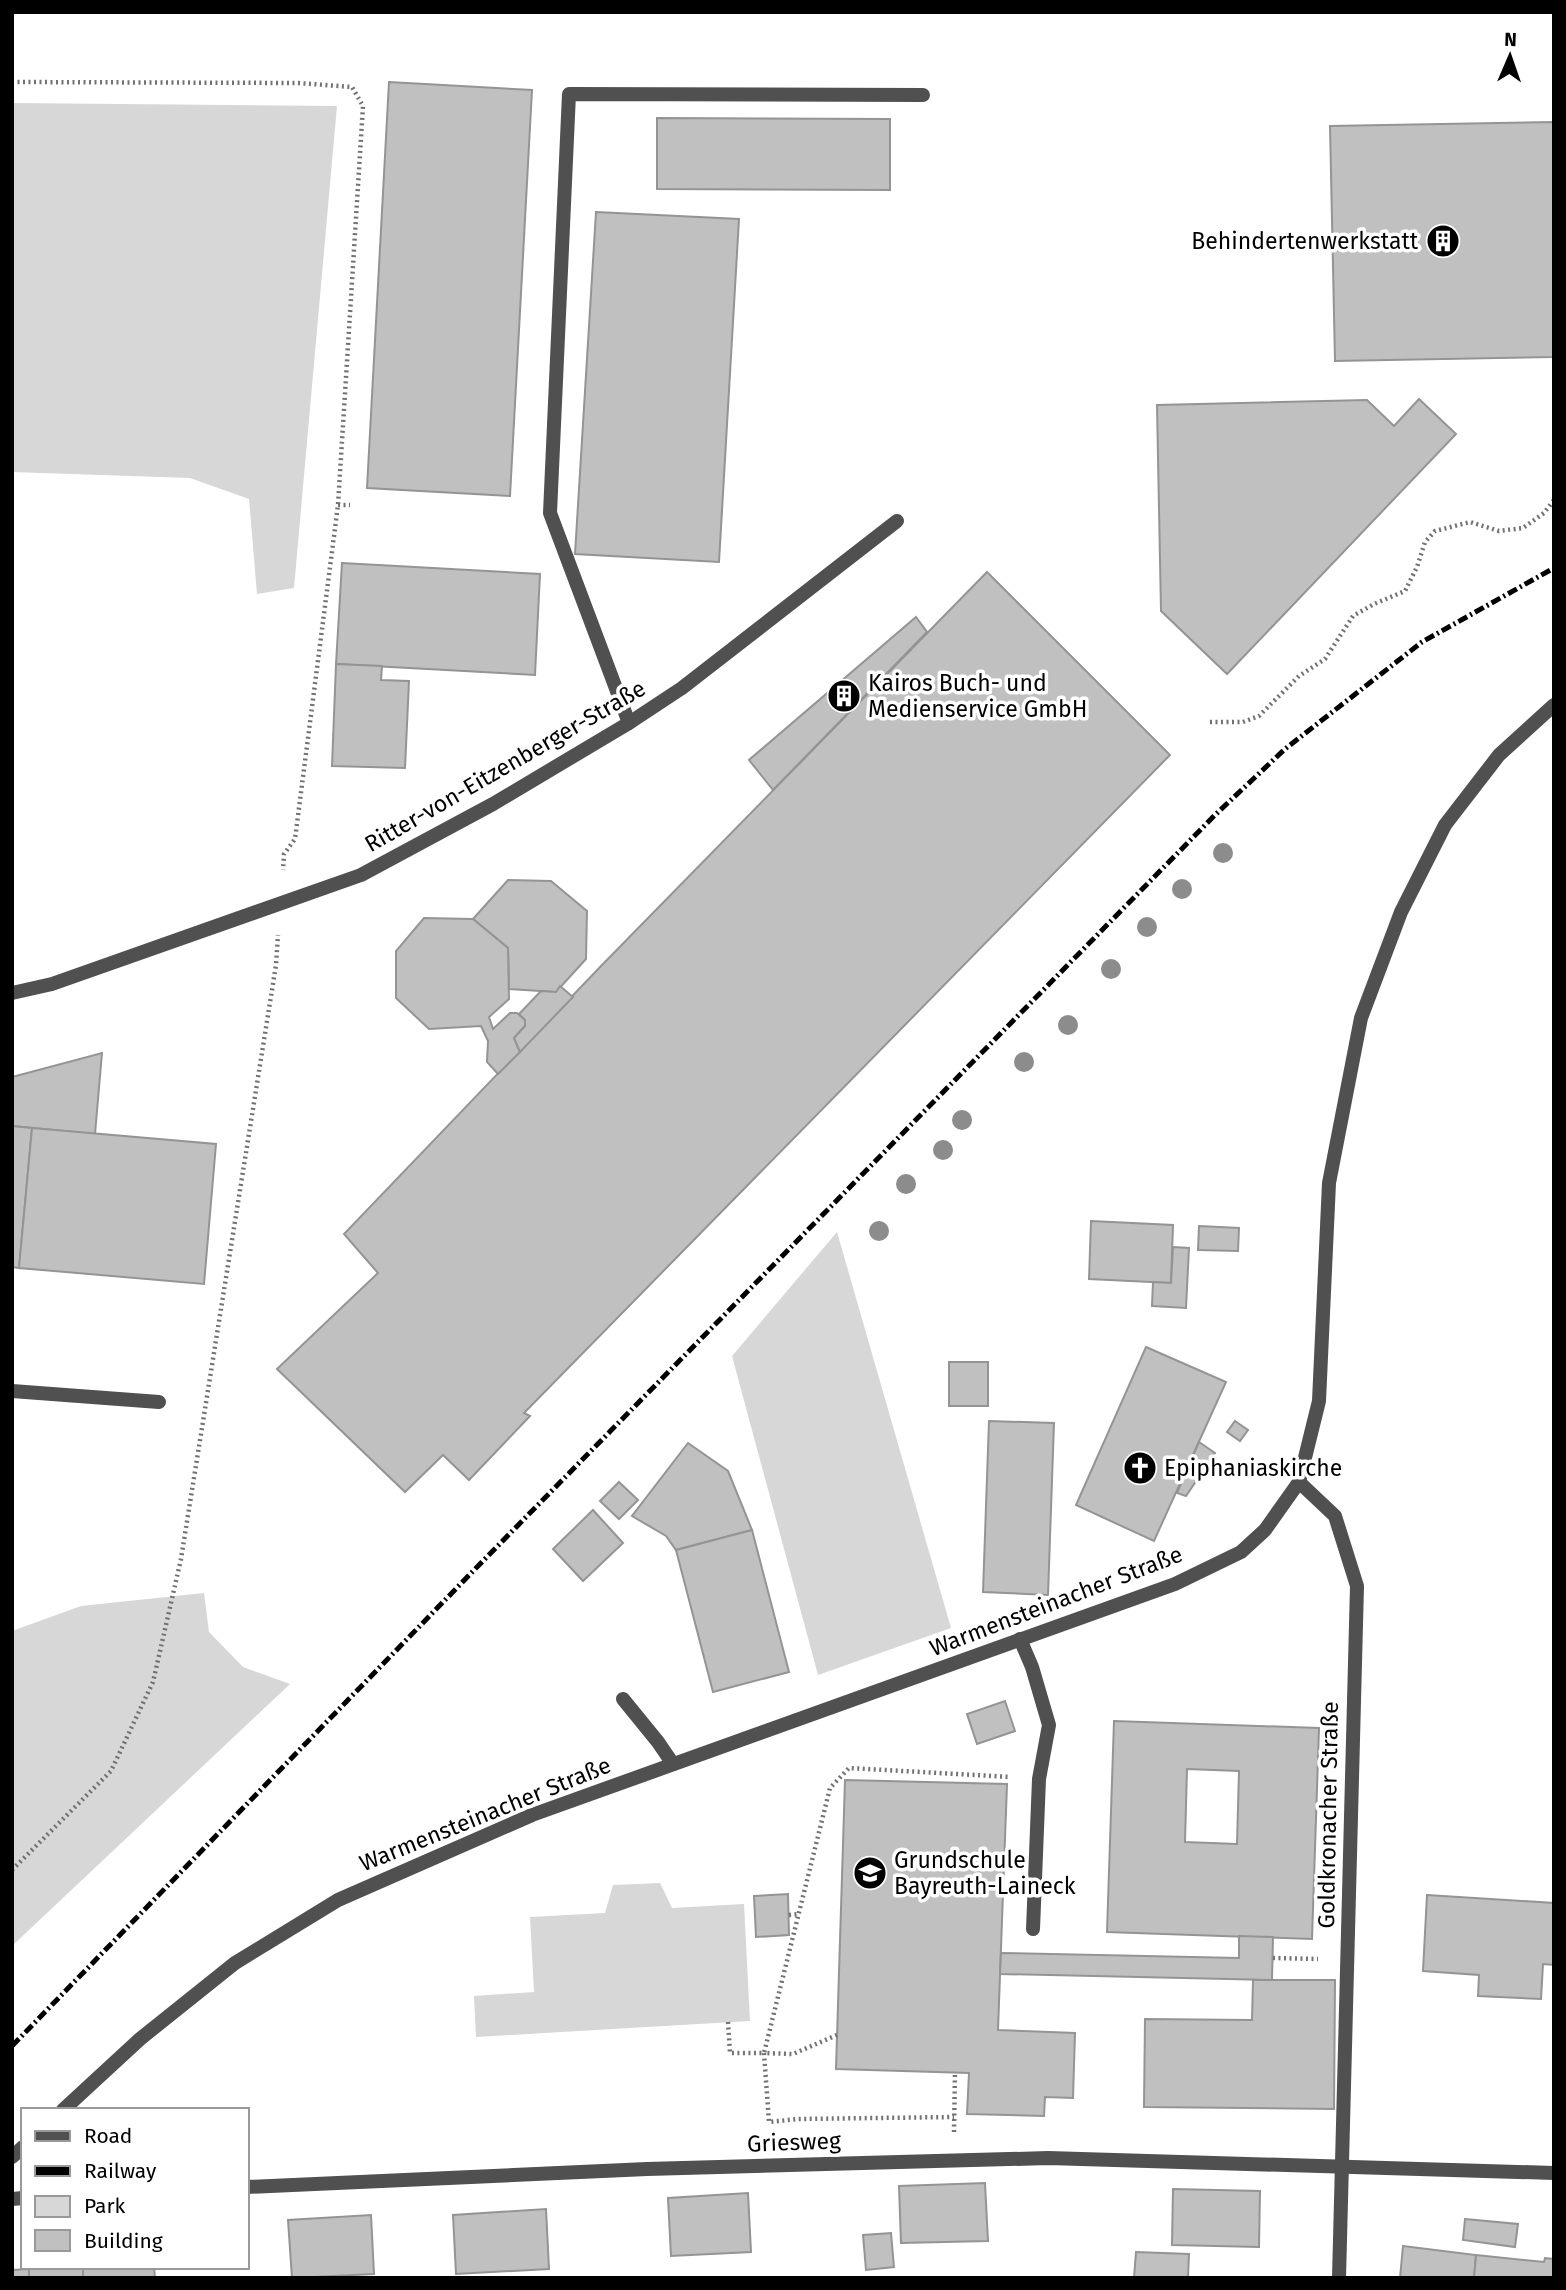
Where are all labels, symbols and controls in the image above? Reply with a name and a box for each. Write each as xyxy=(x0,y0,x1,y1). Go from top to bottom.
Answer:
north arrow xyxy=(1475,21,1545,91)
text: N xyxy=(1504,28,1517,51)
building icon: Behindertenwerkstatt xyxy=(1424,222,1462,260)
place label: Behindertenwerkstatt xyxy=(1191,227,1419,255)
place label: Kairos Buch- und Medienservice GmbH xyxy=(868,669,1087,723)
street label: Ritter-von-Eitzenberger-Straße xyxy=(360,674,650,858)
building icon: Kairos Buch- und Medienservice GmbH xyxy=(825,677,863,715)
church icon: Epiphaniaskirche xyxy=(1121,1449,1159,1487)
place label: Epiphaniaskirche xyxy=(1164,1454,1342,1482)
street label: Warmensteinacher Straße xyxy=(926,1540,1186,1662)
street label: Goldkronacher Straße xyxy=(1312,1701,1344,1929)
street label: Warmensteinacher Straße xyxy=(355,1751,615,1877)
place label: Grundschule Bayreuth-Laineck xyxy=(894,1846,1076,1900)
school or university icon: Grundschule Bayreuth-Laineck xyxy=(851,1854,889,1892)
legend xyxy=(21,2108,248,2269)
text: Road xyxy=(84,2123,132,2149)
street label: Griesweg xyxy=(747,2126,841,2158)
text: Railway xyxy=(84,2158,157,2184)
text: Park xyxy=(84,2193,126,2219)
text: Building xyxy=(84,2228,163,2254)

